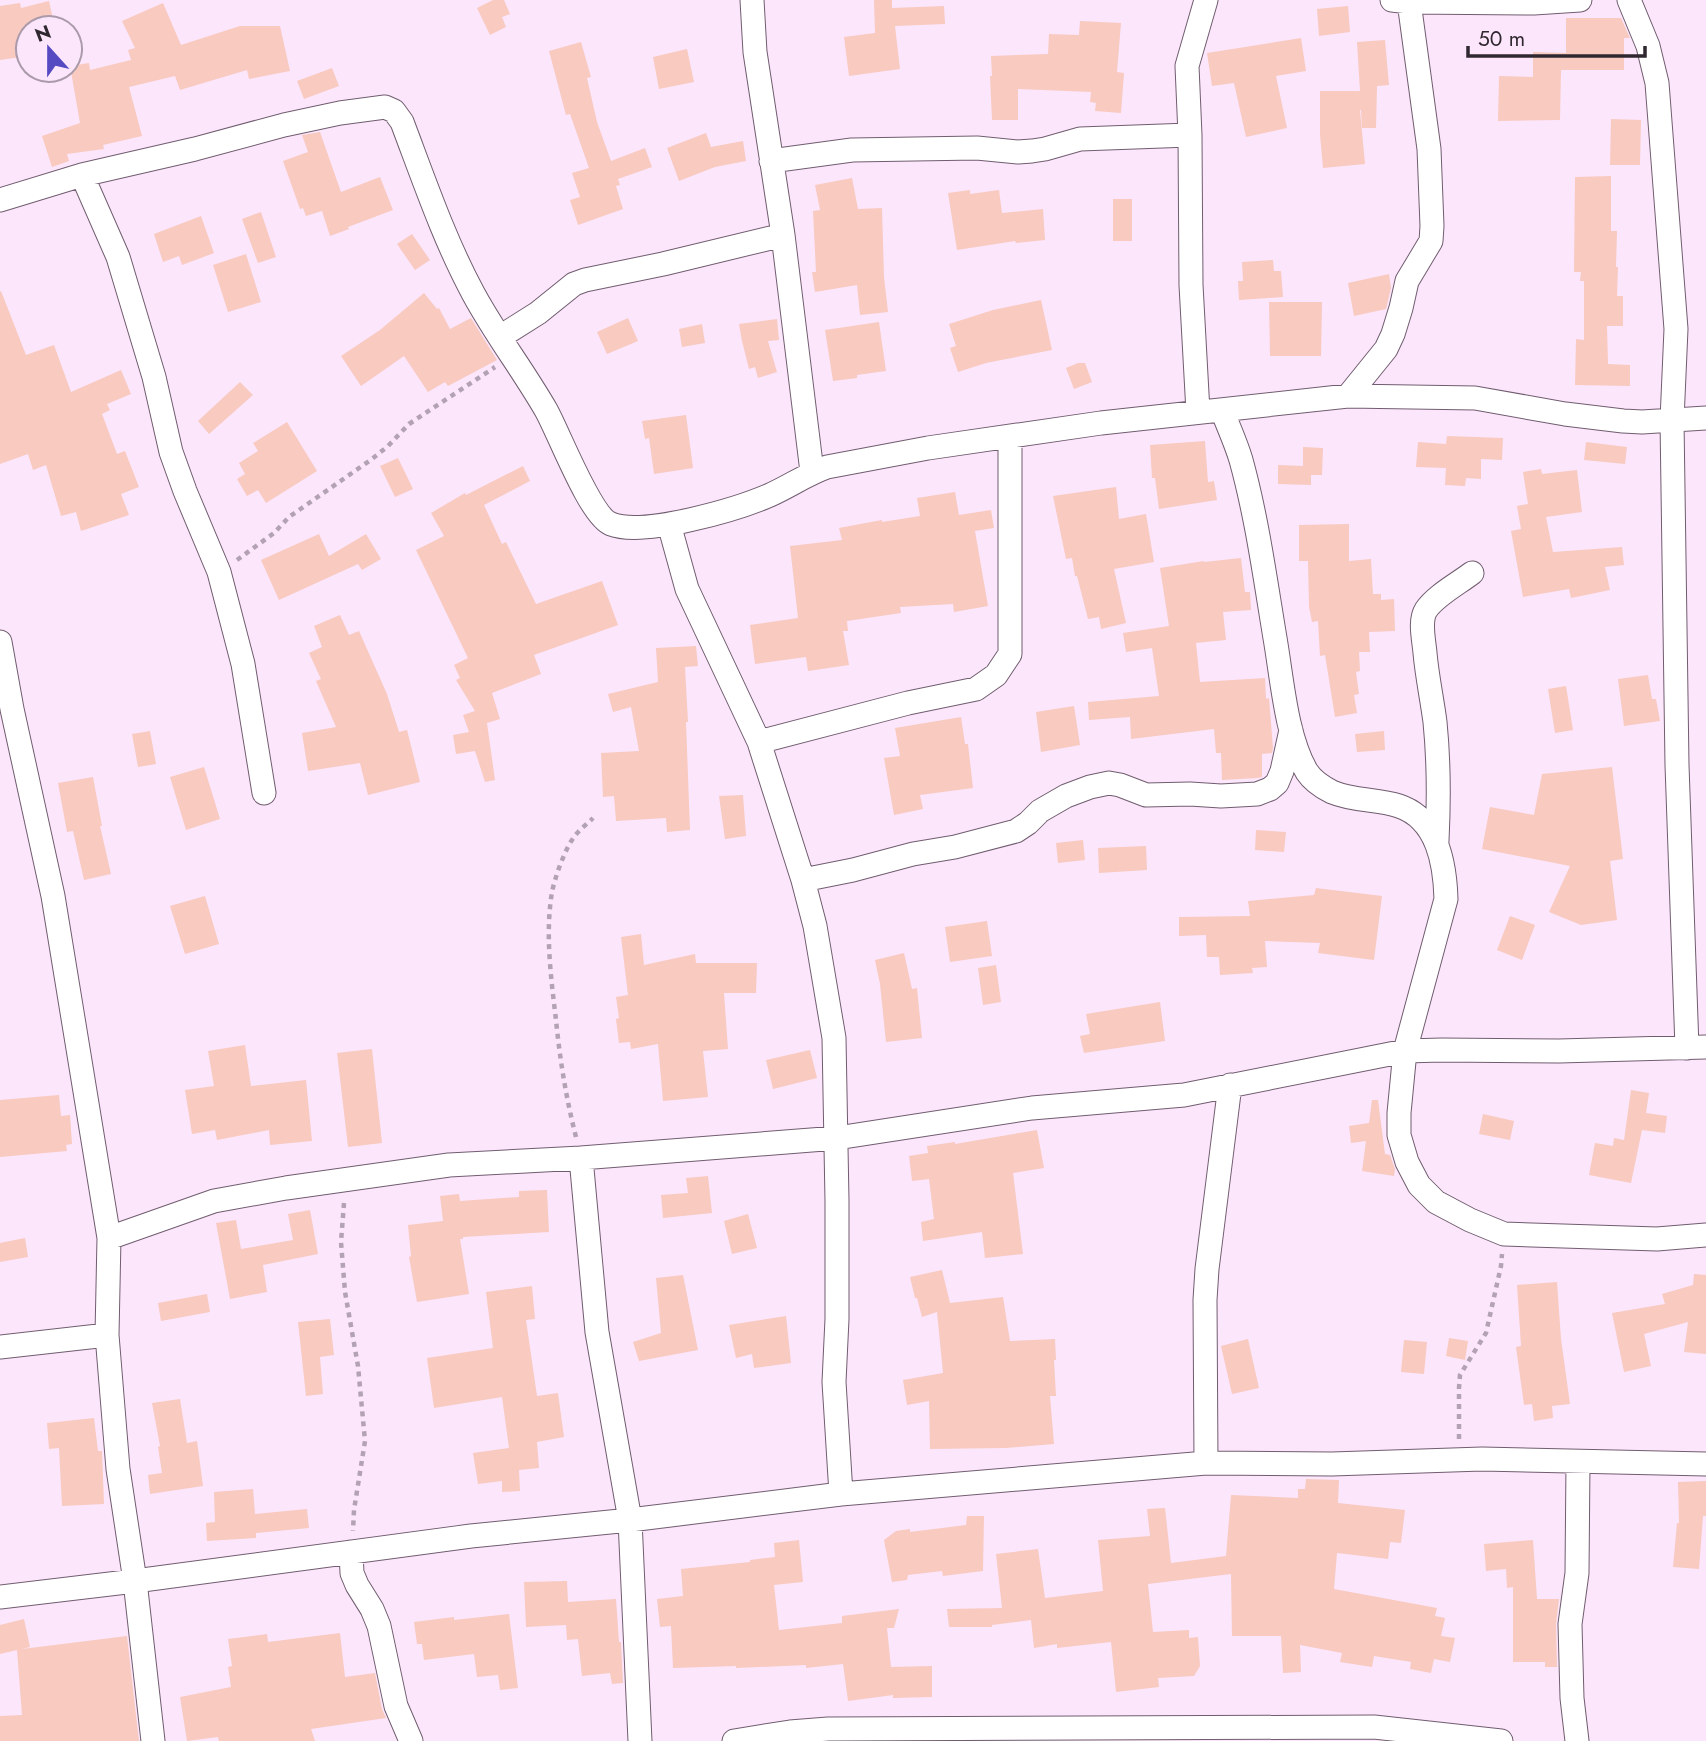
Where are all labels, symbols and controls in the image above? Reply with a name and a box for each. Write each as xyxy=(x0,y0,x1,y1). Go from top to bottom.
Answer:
north arrow xyxy=(14,14,84,84)
scale bar xyxy=(1468,14,1645,58)
text: N xyxy=(31,18,55,49)
text: 50 m xyxy=(1478,24,1525,54)

